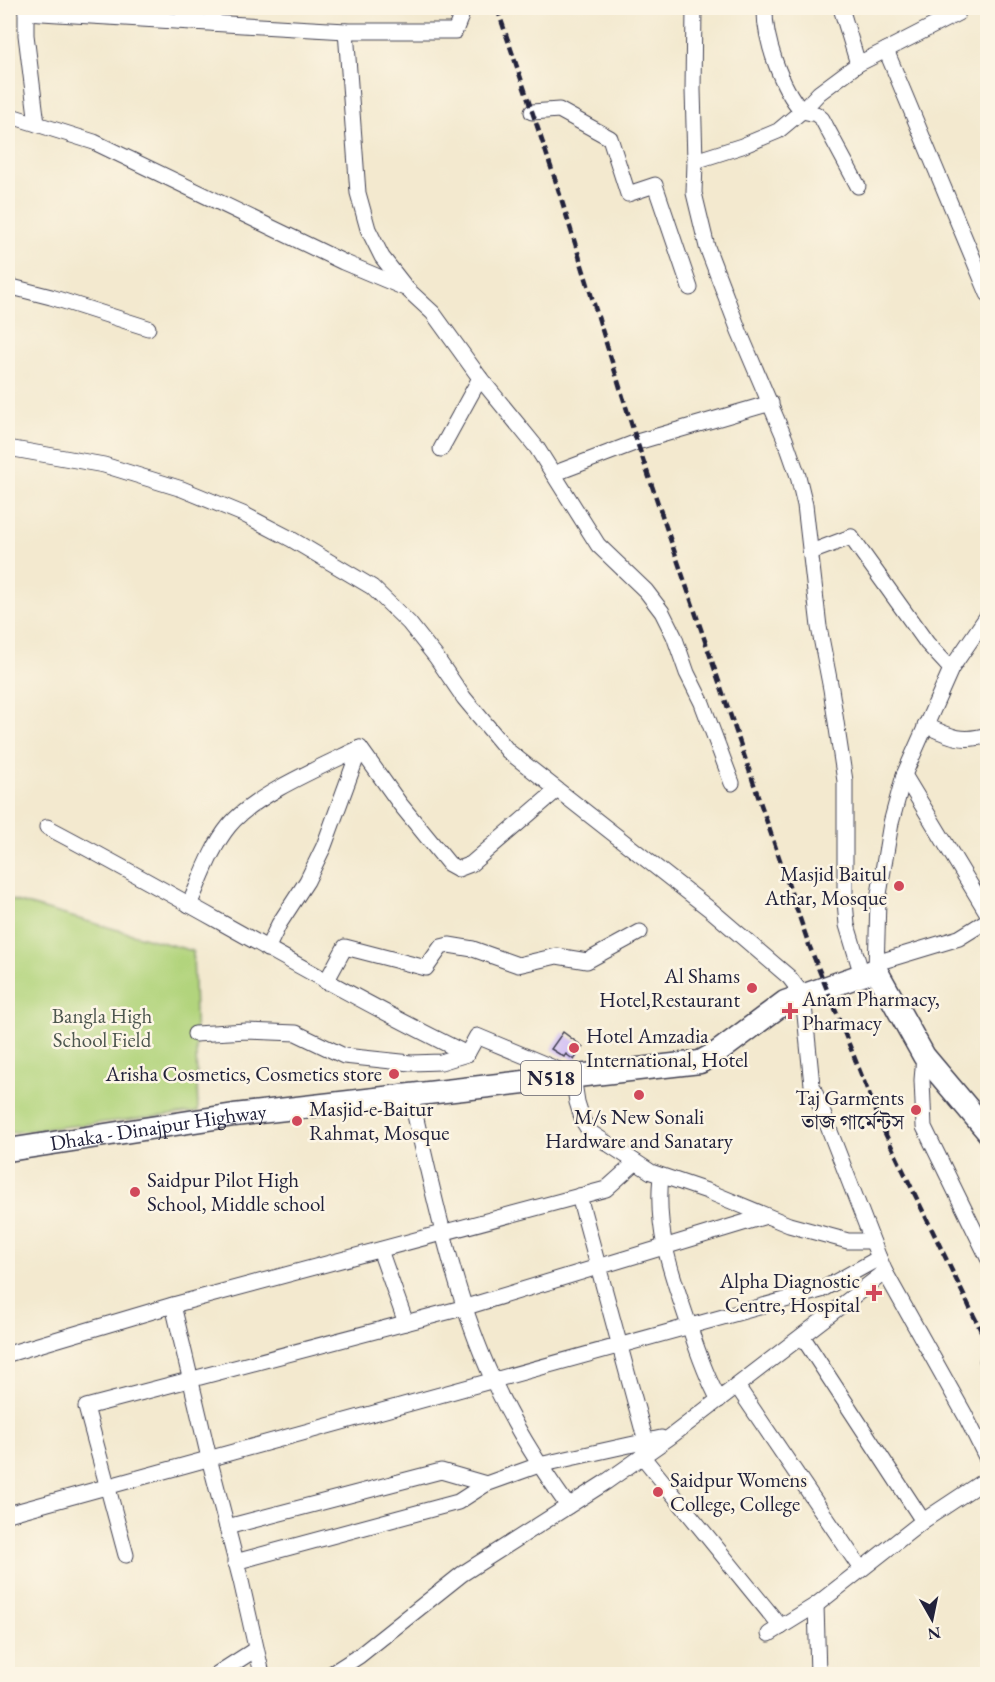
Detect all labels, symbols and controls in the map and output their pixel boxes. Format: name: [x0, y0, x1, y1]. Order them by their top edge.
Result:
place label: Masjid Baitul Athar, Mosque: [764, 860, 887, 911]
marker: Masjid Baitul Athar, Mosque: [892, 879, 906, 893]
place label: Al Shams Hotel,Restaurant: [599, 962, 740, 1013]
marker: Al Shams Hotel,Restaurant: [745, 981, 759, 995]
place label: Anam Pharmacy, Pharmacy: [801, 985, 940, 1036]
park label: Bangla High School Field: [52, 1002, 153, 1053]
marker: Anam Pharmacy, Pharmacy: [783, 1004, 797, 1018]
place label: Hotel Amzadia International, Hotel: [586, 1022, 748, 1073]
marker: Hotel Amzadia International, Hotel: [567, 1041, 581, 1055]
place label: Arisha Cosmetics, Cosmetics store: [105, 1060, 382, 1087]
road number: N518: [521, 1061, 581, 1095]
marker: Arisha Cosmetics, Cosmetics store: [387, 1067, 401, 1081]
place label: Taj Garments তাজ গার্মেন্টস: [795, 1084, 905, 1135]
marker: M/s New Sonali Hardware and Sanatary: [632, 1088, 646, 1102]
place label: Masjid-e-Baitur Rahmat, Mosque: [309, 1095, 449, 1146]
street label: Dhaka - Dinajpur Highway: [48, 1097, 269, 1156]
place label: M/s New Sonali Hardware and Sanatary: [545, 1103, 734, 1154]
marker: Taj Garments তাজ গার্মেন্টস: [909, 1103, 923, 1117]
marker: Masjid-e-Baitur Rahmat, Mosque: [290, 1114, 304, 1128]
place label: Saidpur Pilot High School, Middle school: [147, 1166, 325, 1217]
marker: Saidpur Pilot High School, Middle school: [128, 1185, 142, 1199]
place label: Alpha Diagnostic Centre, Hospital: [718, 1267, 860, 1318]
marker: Alpha Diagnostic Centre, Hospital: [865, 1284, 883, 1302]
place label: Saidpur Womens College, College: [670, 1466, 807, 1517]
marker: Saidpur Womens College, College: [651, 1485, 665, 1499]
north arrow: [902, 1589, 962, 1649]
text: N: [926, 1622, 942, 1645]

